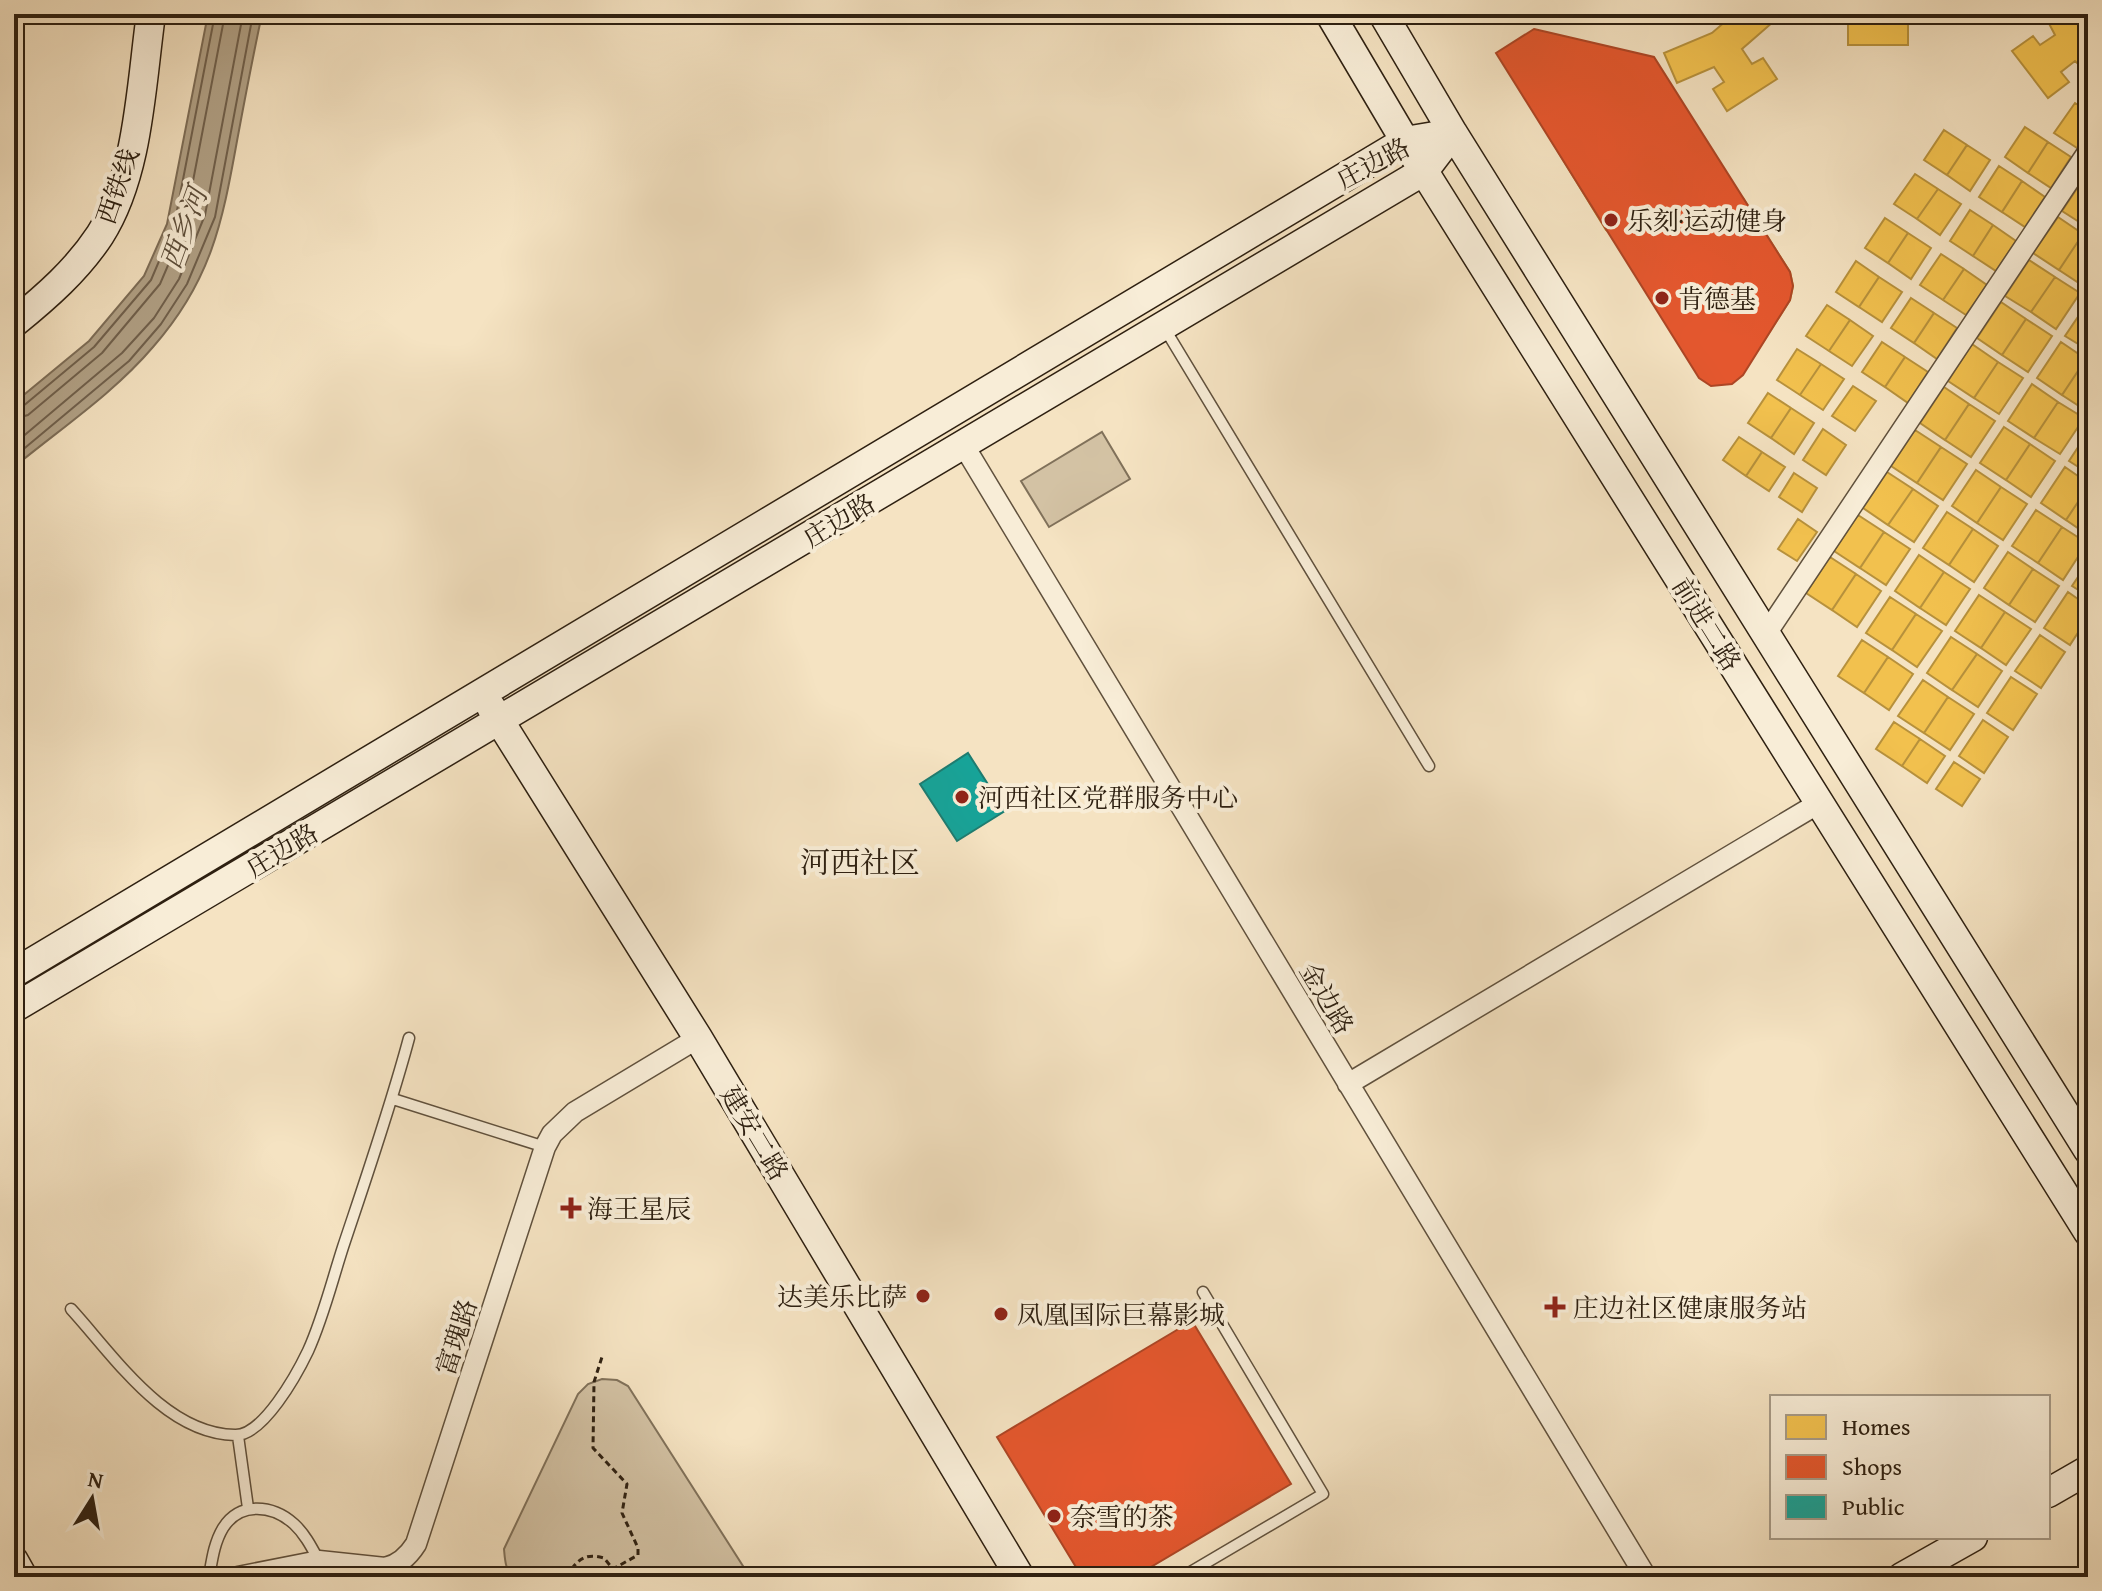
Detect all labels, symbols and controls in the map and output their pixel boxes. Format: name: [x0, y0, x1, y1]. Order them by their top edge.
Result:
street label: 庄边路: [1329, 127, 1417, 199]
street label: 西铁线: [86, 143, 148, 229]
water label: 西乡河: [149, 177, 218, 274]
place label: 乐刻·运动健身: [1627, 201, 1787, 240]
marker: 乐刻·运动健身: [1602, 211, 1620, 229]
place label: 肯德基: [1678, 279, 1756, 318]
marker: 肯德基: [1653, 289, 1671, 307]
street label: 庄边路: [796, 483, 882, 557]
street label: 前进二路: [1663, 570, 1751, 678]
place label: 河西社区党群服务中心: [978, 778, 1238, 817]
marker: 河西社区党群服务中心: [953, 788, 971, 806]
street label: 庄边路: [239, 813, 325, 887]
district label: 河西社区: [800, 840, 920, 884]
street label: 金边路: [1290, 955, 1364, 1041]
street label: 建安二路: [711, 1078, 799, 1188]
place label: 海王星辰: [587, 1189, 691, 1228]
marker: 海王星辰: [562, 1199, 580, 1217]
place label: 达美乐比萨: [777, 1277, 907, 1316]
marker: 达美乐比萨: [914, 1287, 932, 1305]
place label: 庄边社区健康服务站: [1573, 1288, 1807, 1327]
street label: 富瑰路: [425, 1294, 487, 1380]
place label: 凤凰国际巨幕影城: [1017, 1295, 1225, 1334]
marker: 庄边社区健康服务站: [1544, 1296, 1566, 1318]
marker: 凤凰国际巨幕影城: [992, 1305, 1010, 1323]
legend: [1770, 1395, 2050, 1539]
text: Homes: [1842, 1409, 1911, 1444]
text: Shops: [1842, 1449, 1902, 1484]
north arrow: [52, 1459, 132, 1539]
text: N: [86, 1462, 106, 1497]
text: Public: [1842, 1489, 1905, 1524]
place label: 奈雪的茶: [1070, 1497, 1174, 1536]
marker: 奈雪的茶: [1045, 1507, 1063, 1525]

